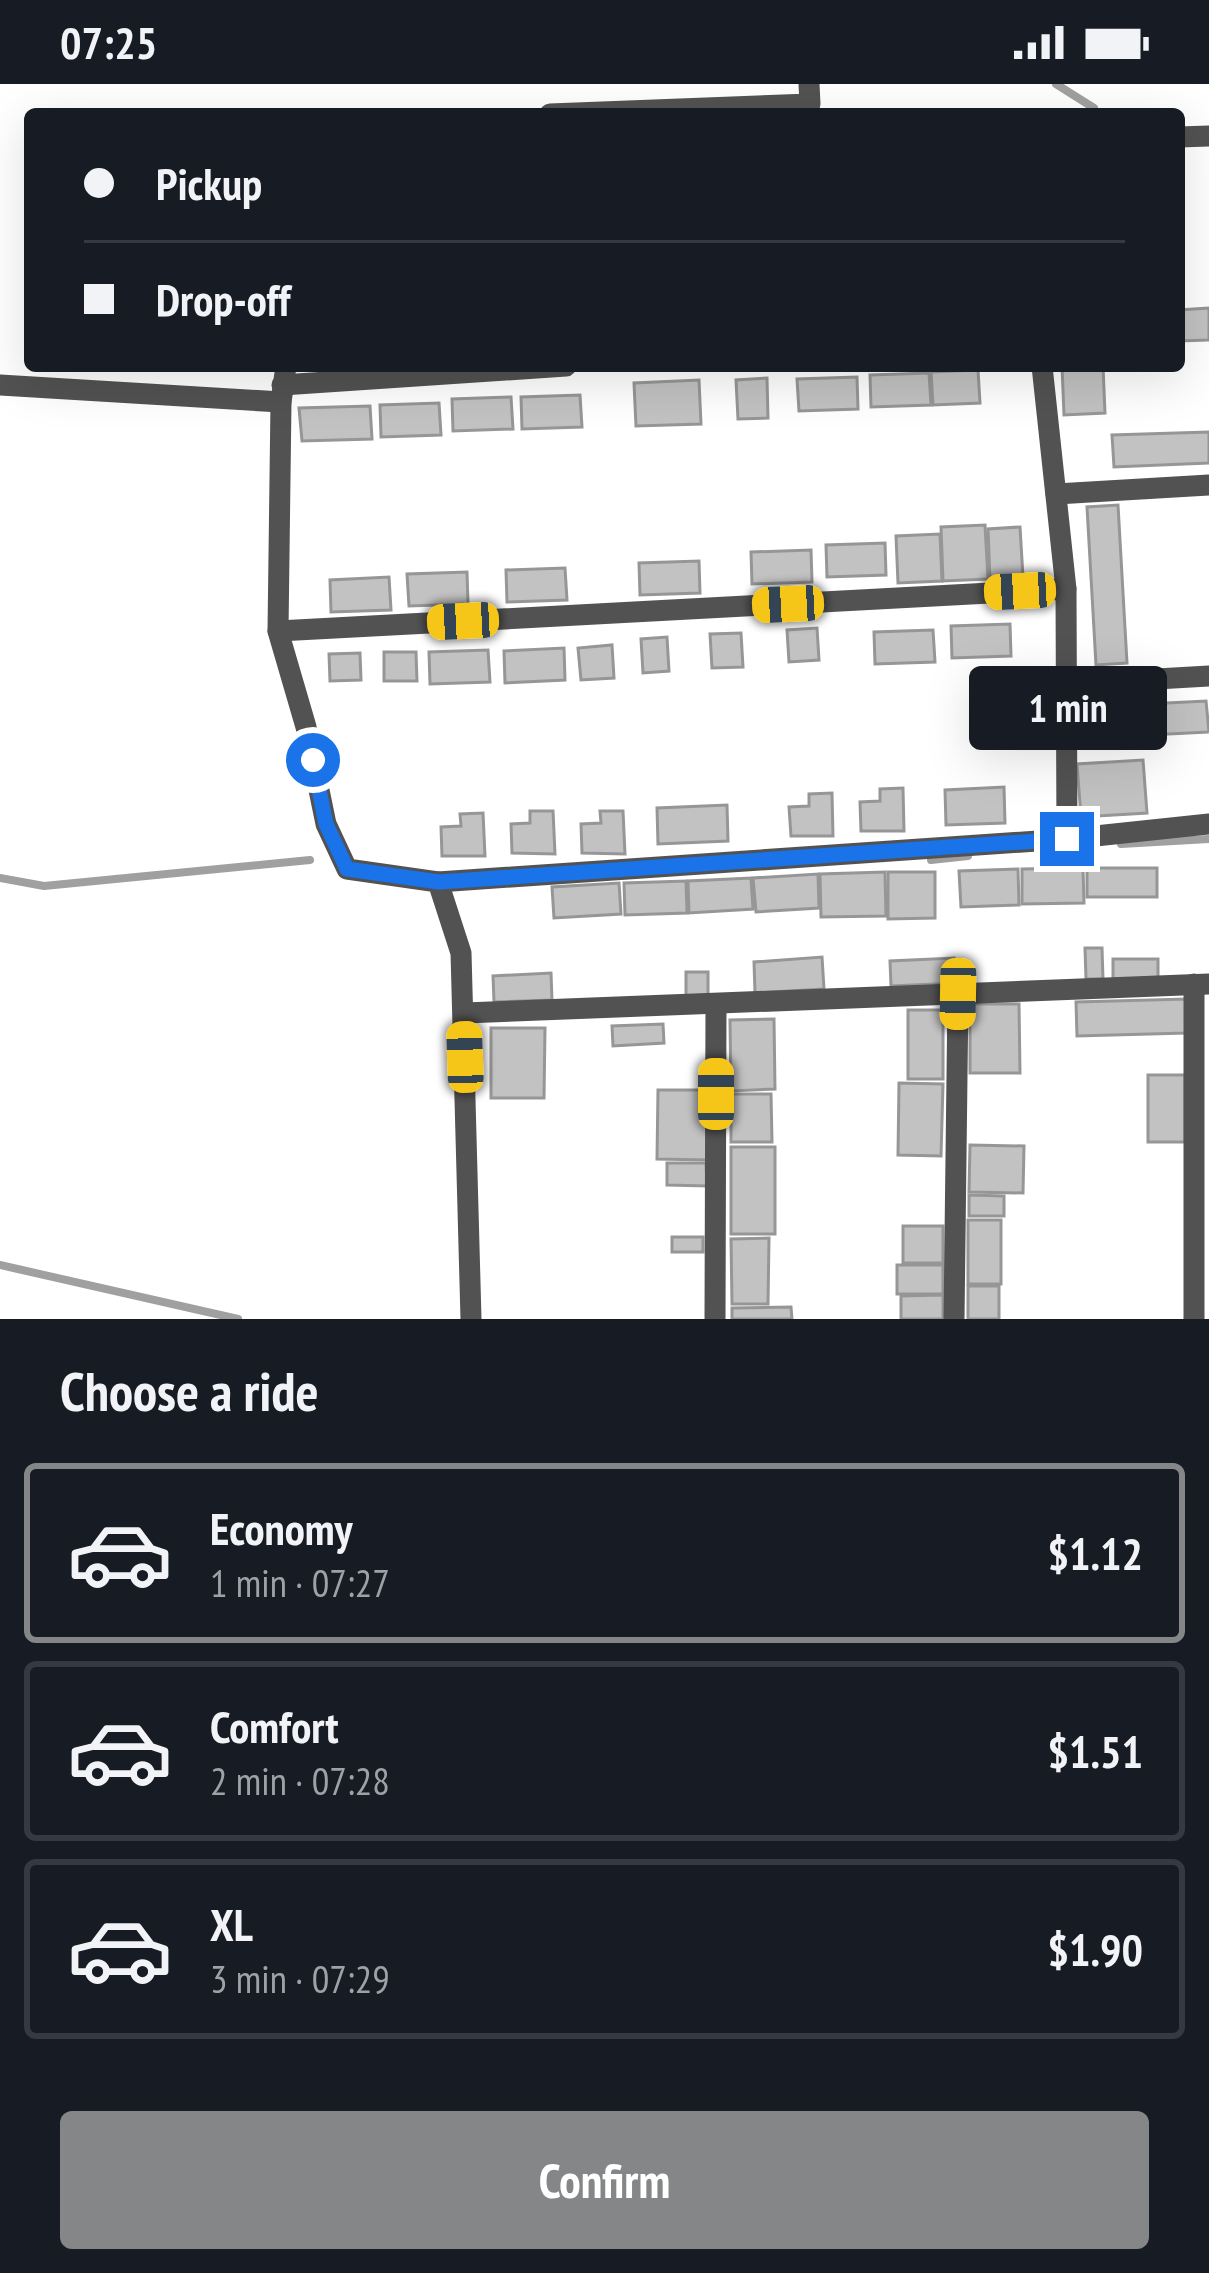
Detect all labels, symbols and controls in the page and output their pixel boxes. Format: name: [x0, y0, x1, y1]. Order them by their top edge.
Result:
text: 07:25: [60, 13, 157, 71]
text: Pickup: [156, 154, 262, 212]
text: Drop-off: [156, 270, 290, 328]
car: [983, 571, 1057, 611]
car: [751, 584, 825, 624]
car: [426, 601, 500, 641]
callout: 1 min: [968, 665, 1166, 749]
text: 1 min: [1029, 682, 1107, 733]
route start: [286, 733, 340, 787]
route end: [1040, 812, 1094, 866]
car: [939, 958, 977, 1030]
car: [446, 1020, 484, 1094]
car: [698, 1058, 734, 1130]
text: Choose a ride: [60, 1356, 319, 1426]
icon: car: [66, 1499, 174, 1607]
text: Economy: [210, 1499, 353, 1557]
text: $1.12: [1047, 1524, 1143, 1582]
text: 1 min · 07:27: [210, 1557, 390, 1608]
icon: car: [66, 1697, 174, 1805]
text: Comfort: [210, 1697, 339, 1755]
text: $1.51: [1047, 1722, 1143, 1780]
text: 2 min · 07:28: [210, 1755, 390, 1806]
icon: car: [66, 1895, 174, 2003]
text: XL: [210, 1895, 253, 1953]
text: $1.90: [1047, 1920, 1143, 1978]
text: 3 min · 07:29: [210, 1953, 390, 2004]
button: Confirm: [60, 2111, 1149, 2249]

